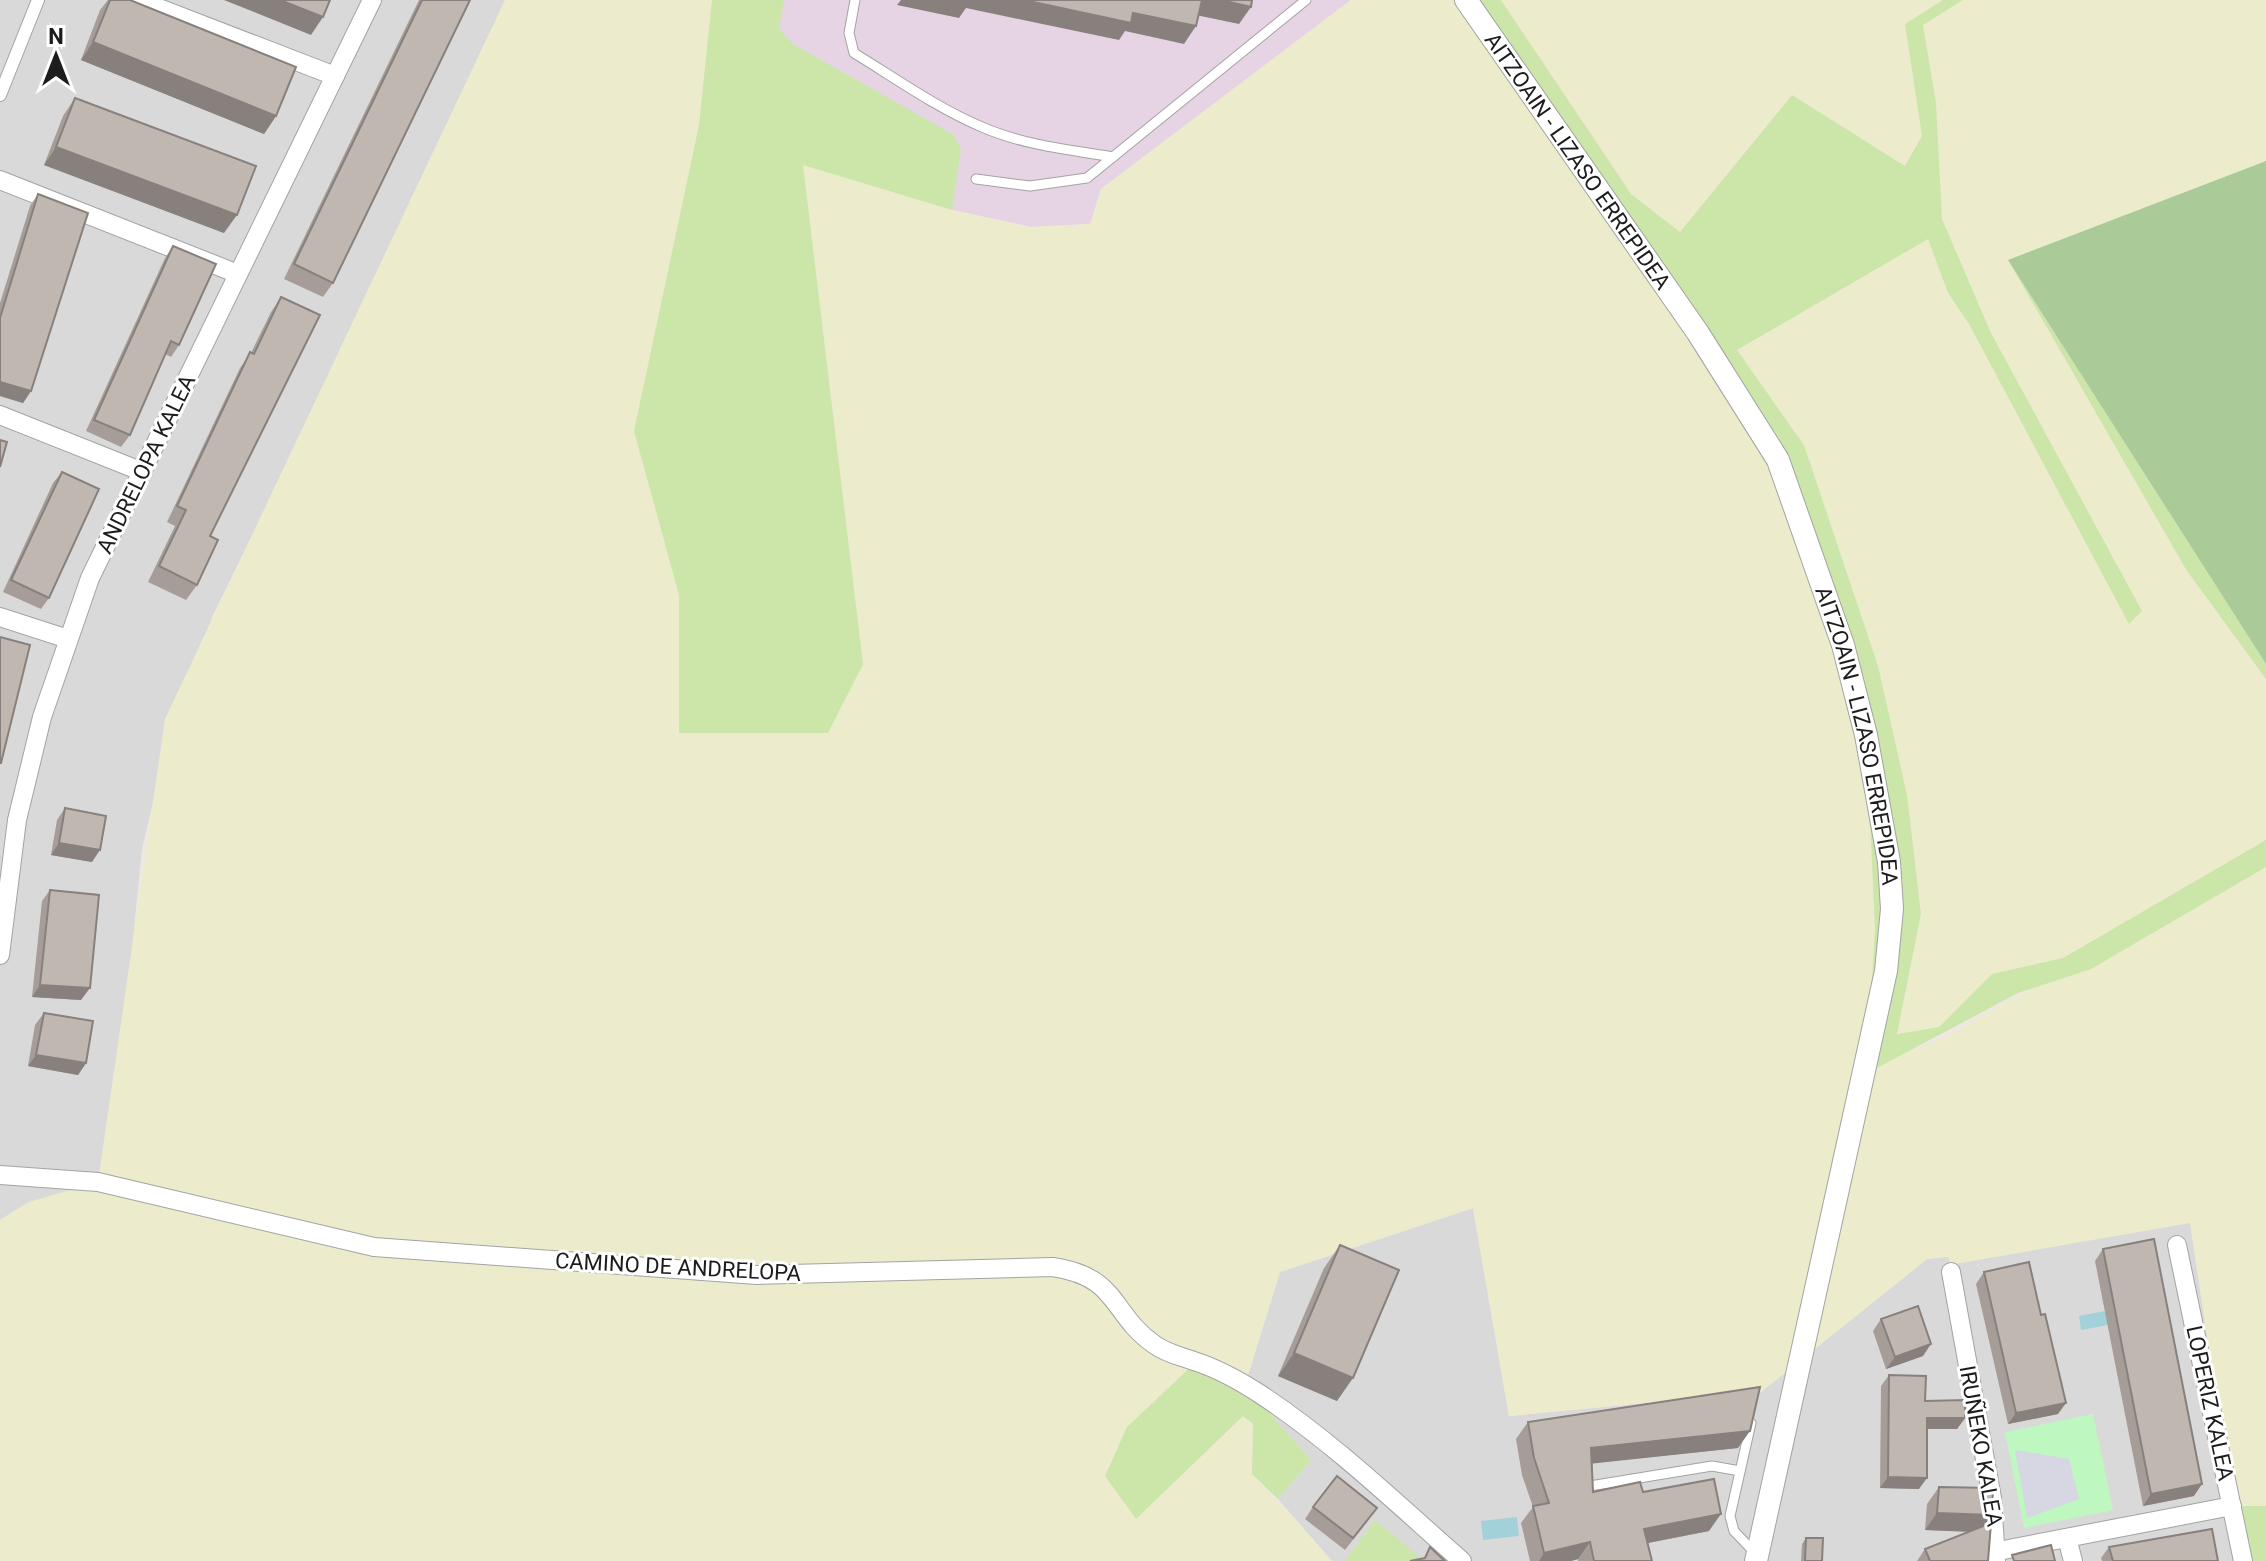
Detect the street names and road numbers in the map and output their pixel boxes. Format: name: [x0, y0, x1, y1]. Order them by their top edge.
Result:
street label: AITZOAIN - LIZASO ERREPIDEA: [1480, 28, 1676, 294]
street label: ANDRELOPA KALEA: [92, 370, 200, 558]
street label: AITZOAIN - LIZASO ERREPIDEA: [1811, 583, 1903, 887]
street label: CAMINO DE ANDRELOPA: [554, 1248, 802, 1286]
street label: LOPERIZ KALEA: [2181, 1323, 2239, 1483]
street label: IRUÑEKO KALEA: [1955, 1364, 2008, 1529]

